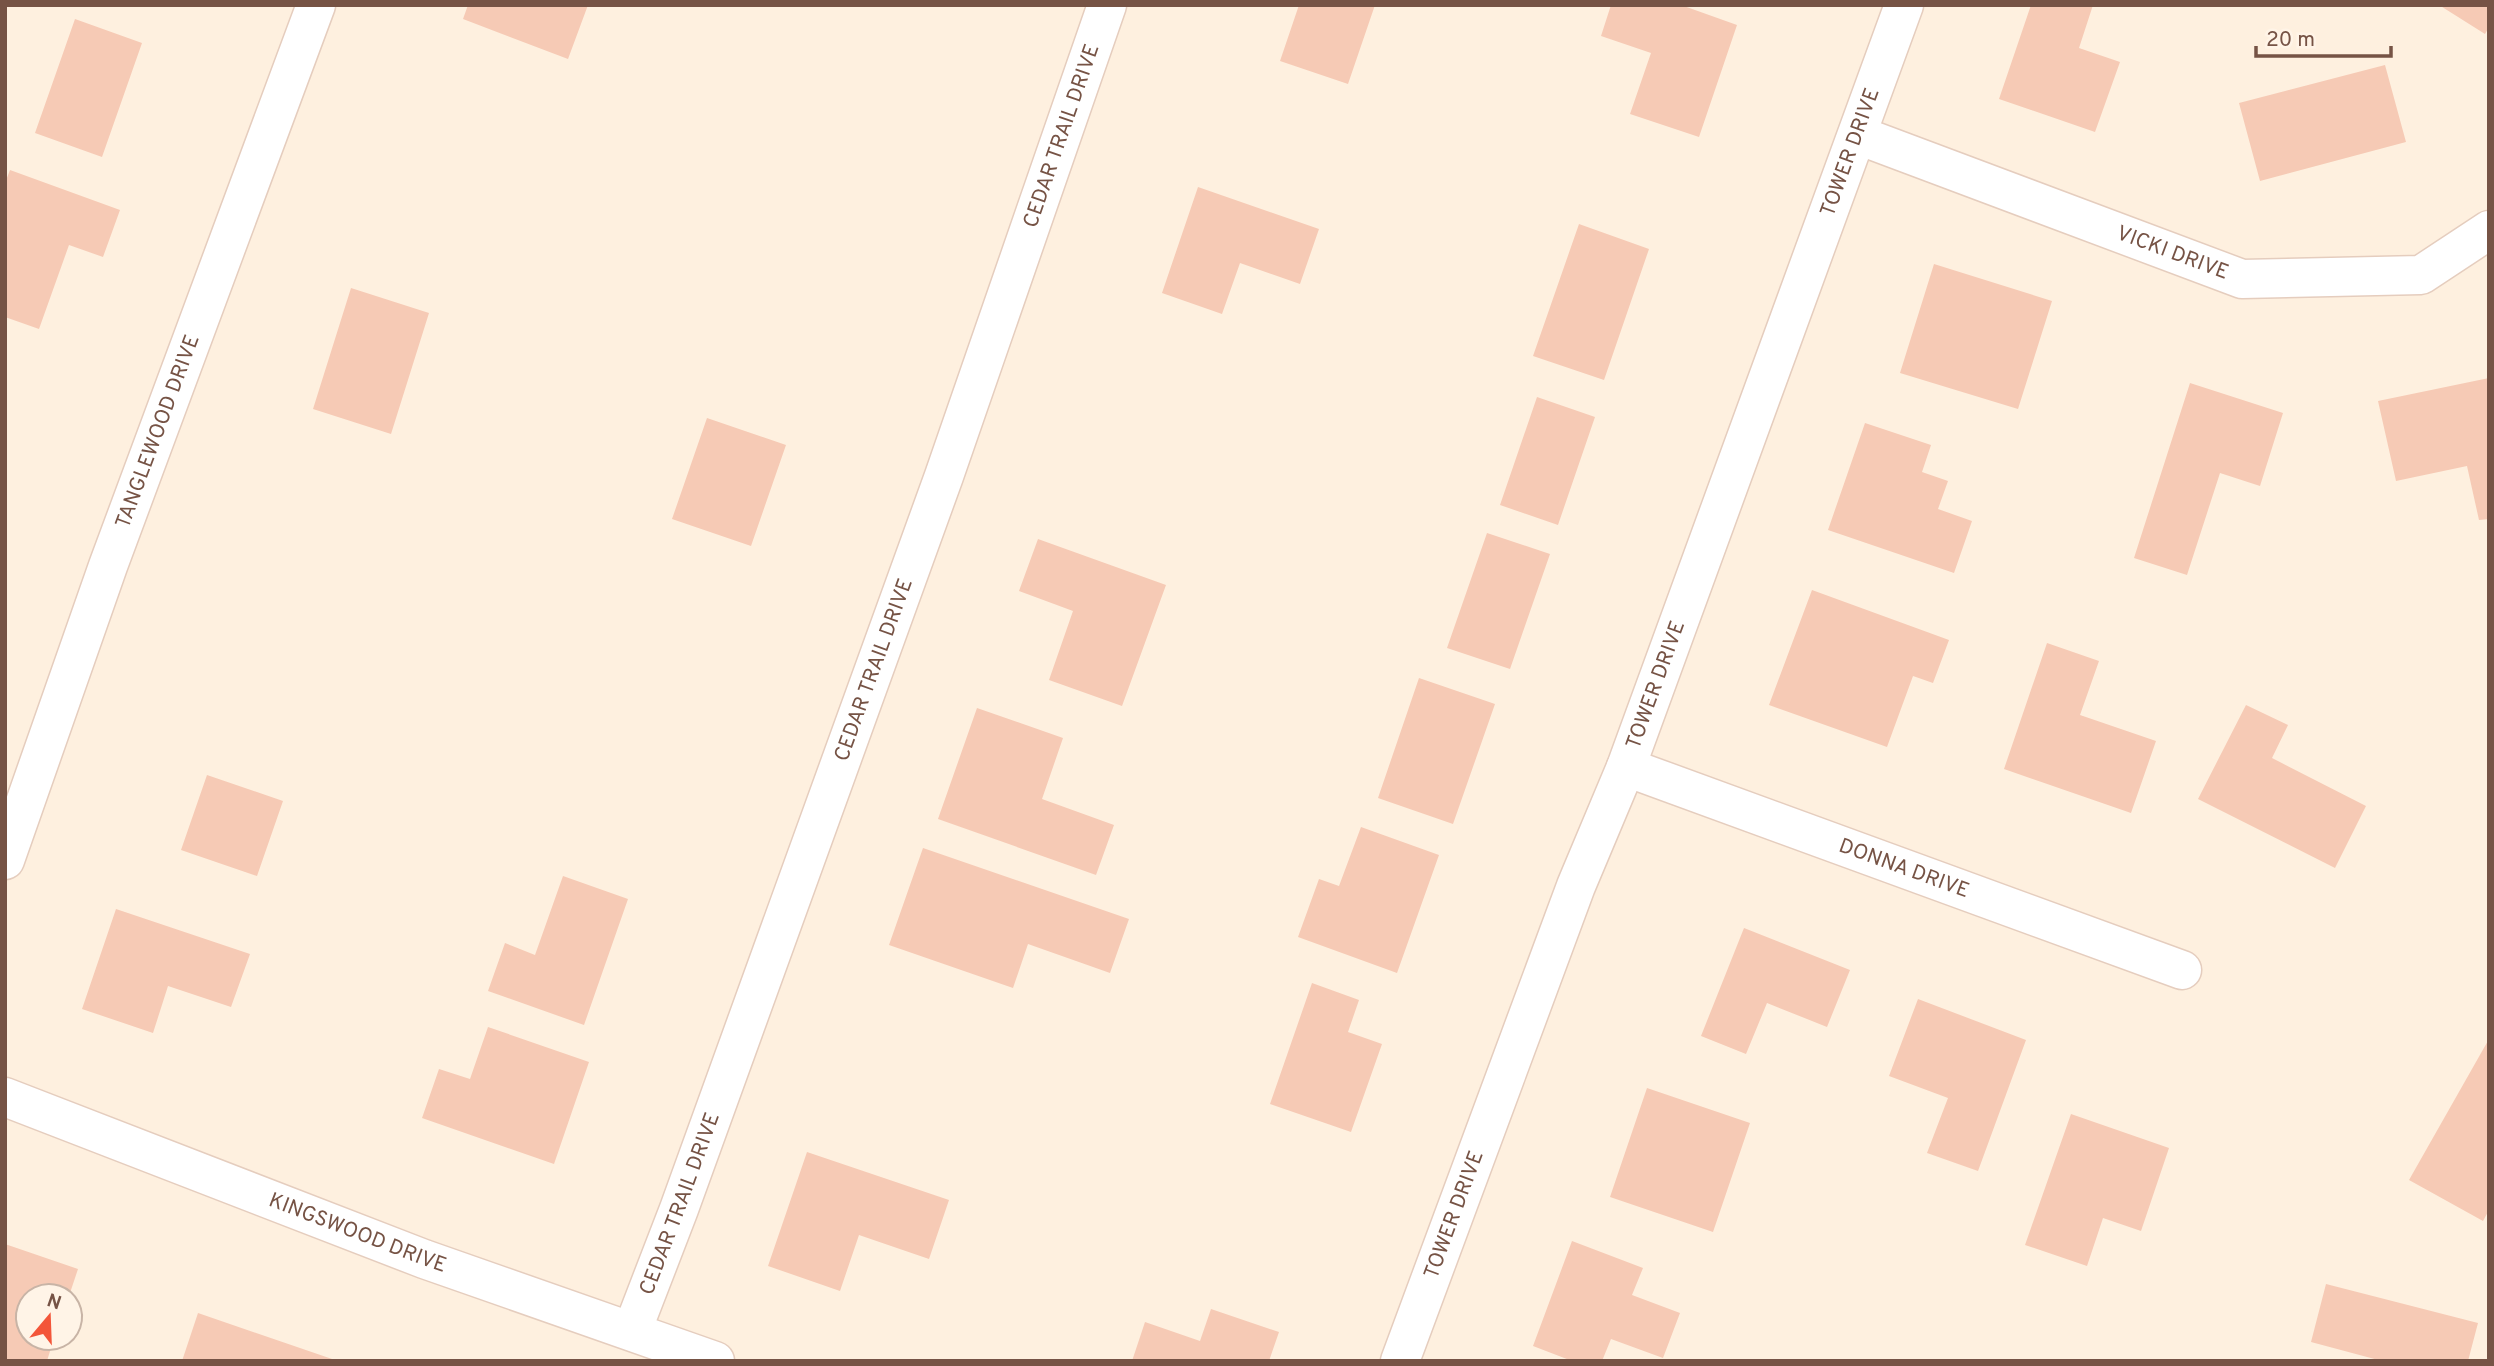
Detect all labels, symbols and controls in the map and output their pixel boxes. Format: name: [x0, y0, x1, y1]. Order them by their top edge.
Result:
scale bar: [2256, 14, 2391, 58]
text: 20 m: [2266, 27, 2315, 54]
street label: CEDAR TRAIL DRIVE: [1017, 40, 1106, 231]
street label: TOWER DRIVE: [1814, 84, 1886, 220]
street label: VICKI DRIVE: [2113, 220, 2232, 286]
street label: TANGLEWOOD DRIVE: [110, 331, 206, 532]
street label: CEDAR TRAIL DRIVE: [828, 575, 919, 765]
street label: TOWER DRIVE: [1620, 617, 1692, 753]
street label: DONNA DRIVE: [1835, 832, 1973, 905]
street label: CEDAR TRAIL DRIVE: [634, 1109, 726, 1299]
street label: TOWER DRIVE: [1418, 1147, 1490, 1283]
street label: KINGSWOOD DRIVE: [265, 1187, 450, 1279]
north arrow: [14, 1282, 84, 1352]
text: N: [44, 1289, 64, 1316]

